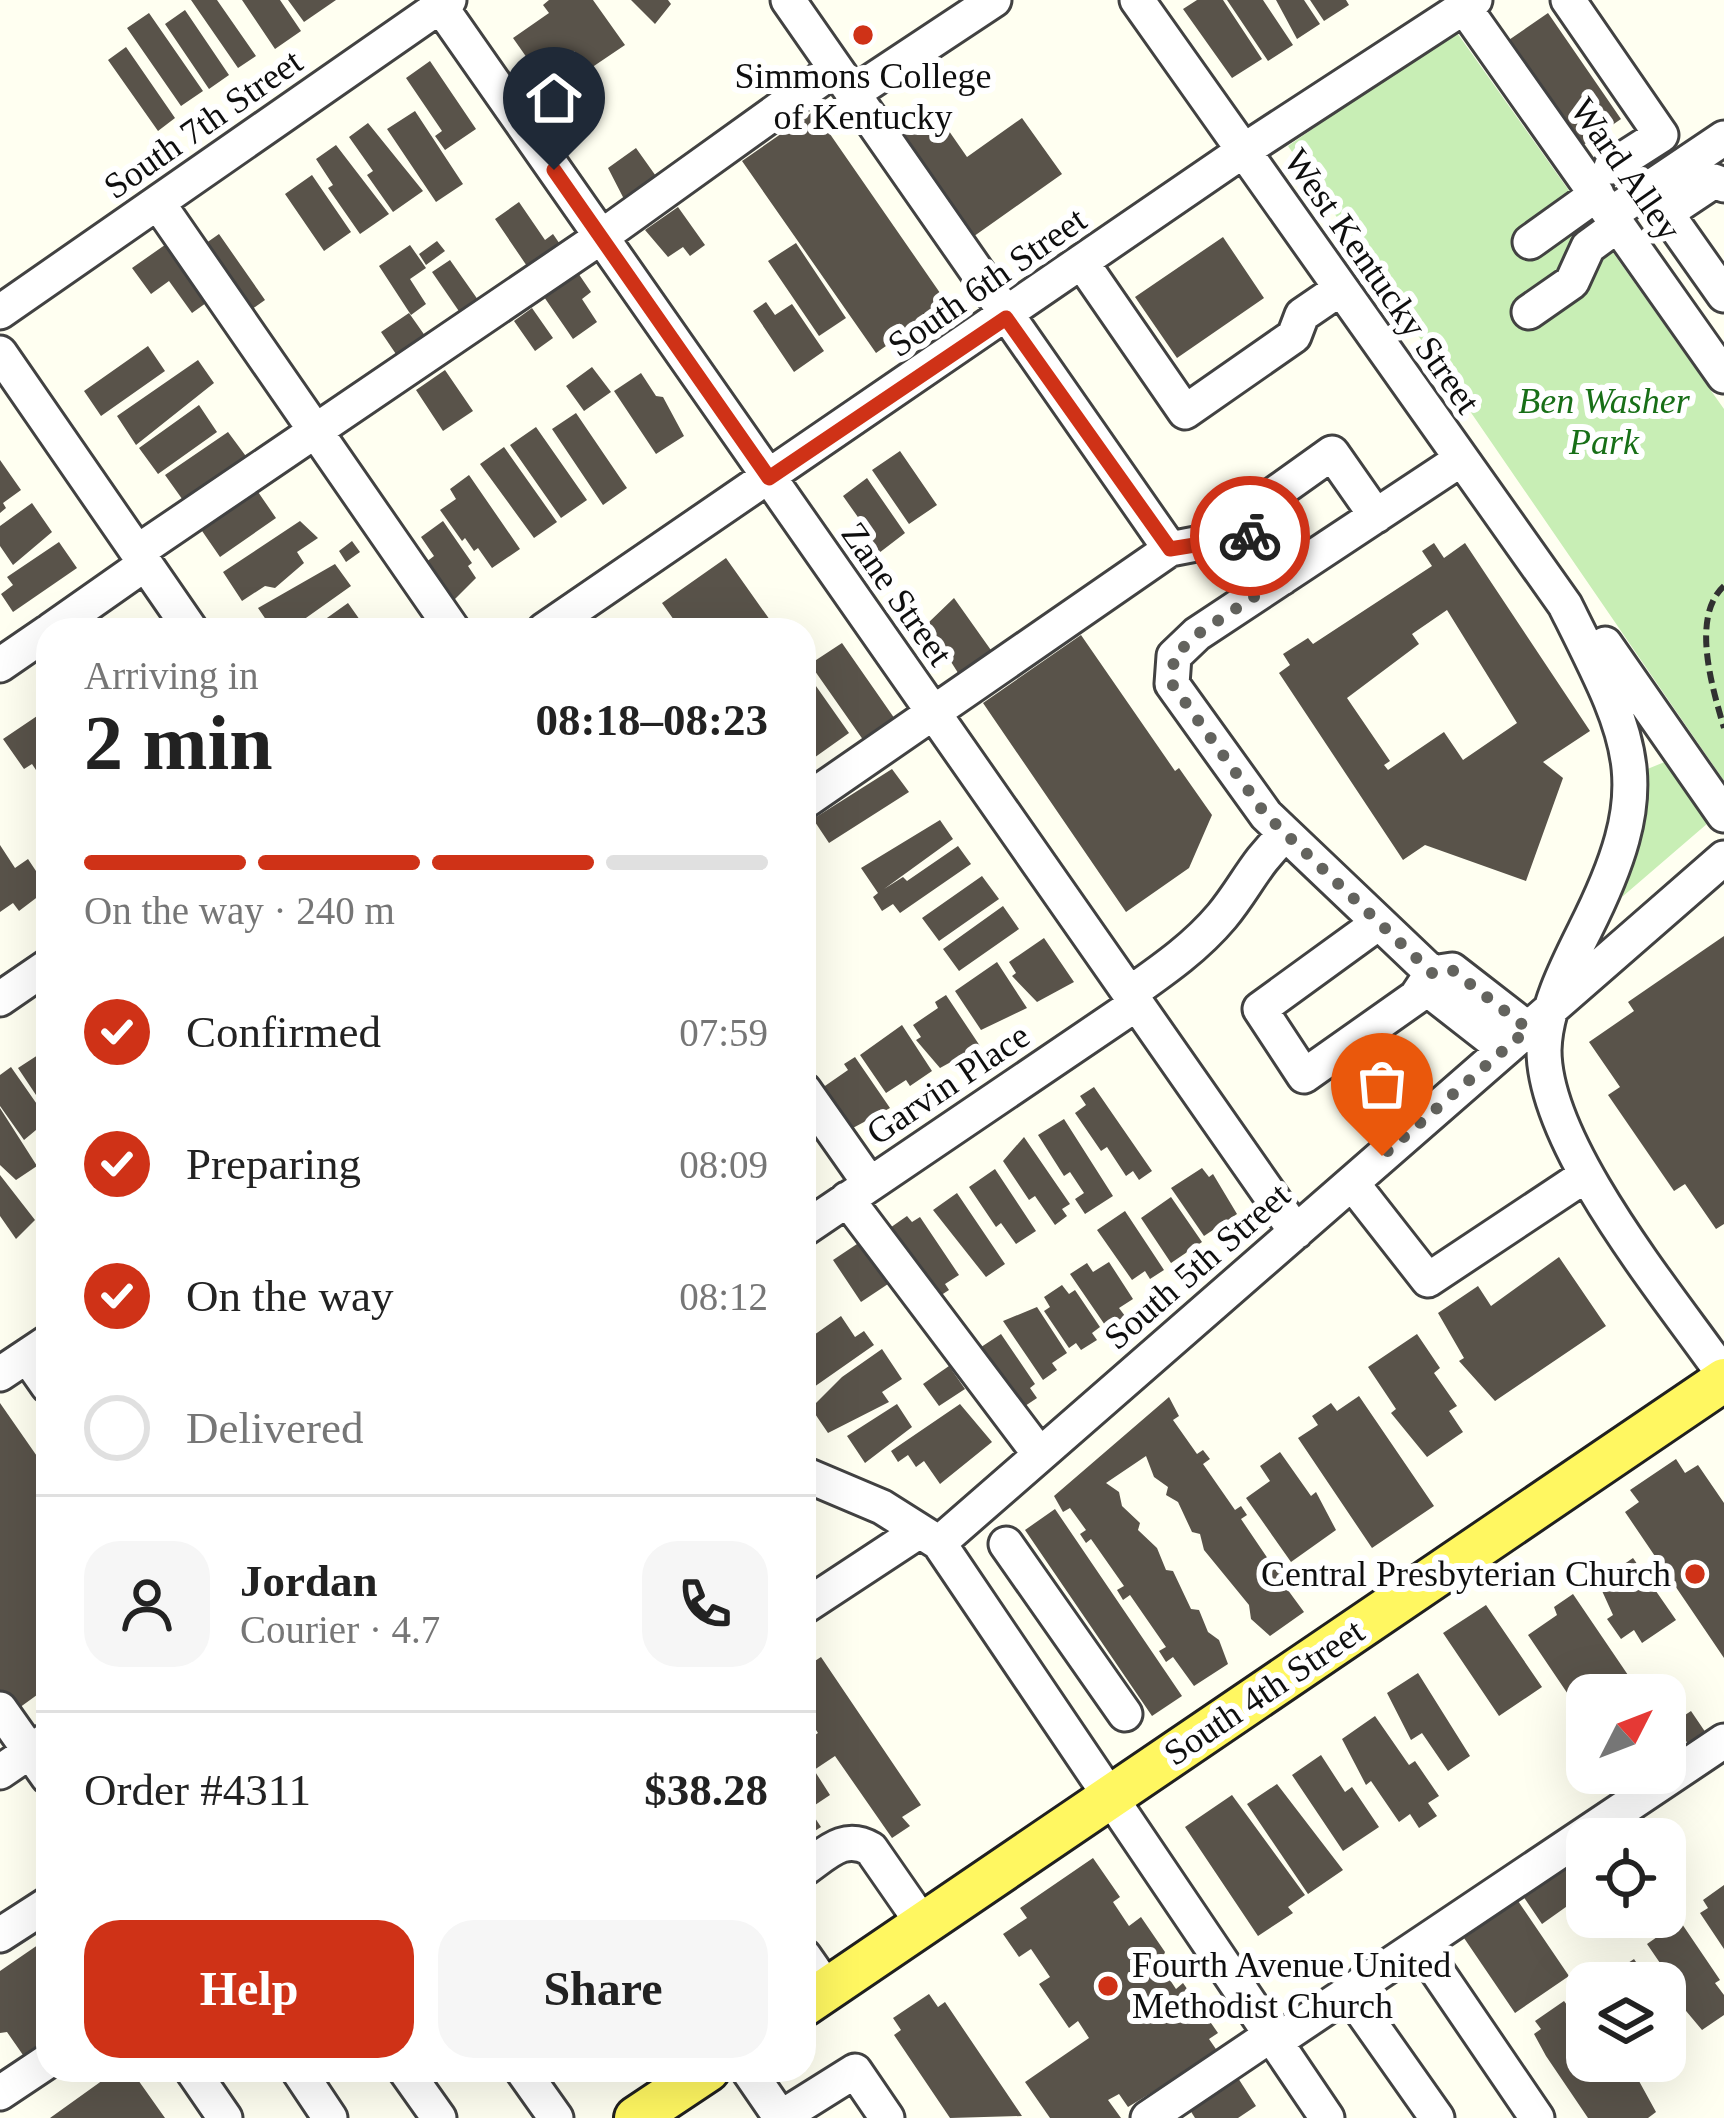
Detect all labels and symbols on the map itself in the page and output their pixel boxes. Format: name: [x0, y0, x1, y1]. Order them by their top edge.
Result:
marker: Simmons College of Kentucky: [850, 22, 876, 48]
street label: South 7th Street: [97, 41, 309, 207]
pin: [503, 47, 605, 170]
place label: Simmons College of Kentucky: [734, 56, 992, 137]
street label: Ward Alley: [1563, 90, 1689, 248]
street label: West Kentucky Street: [1276, 141, 1488, 421]
street label: South 6th Street: [881, 199, 1093, 365]
park label: Ben Washer Park: [1518, 381, 1691, 462]
courier: [1190, 476, 1310, 596]
street label: Zane Street: [833, 515, 961, 673]
street label: Garvin Place: [859, 1015, 1037, 1153]
pin: [1331, 1033, 1433, 1156]
street label: South 5th Street: [1096, 1175, 1298, 1357]
place label: Central Presbyterian Church: [1261, 1554, 1671, 1594]
marker: Central Presbyterian Church: [1682, 1561, 1708, 1587]
street label: South 4th Street: [1157, 1611, 1371, 1773]
north arrow: [1566, 1674, 1686, 1794]
place label: Fourth Avenue United Methodist Church: [1132, 1945, 1451, 2026]
marker: Fourth Avenue United Methodist Church: [1095, 1973, 1121, 1999]

